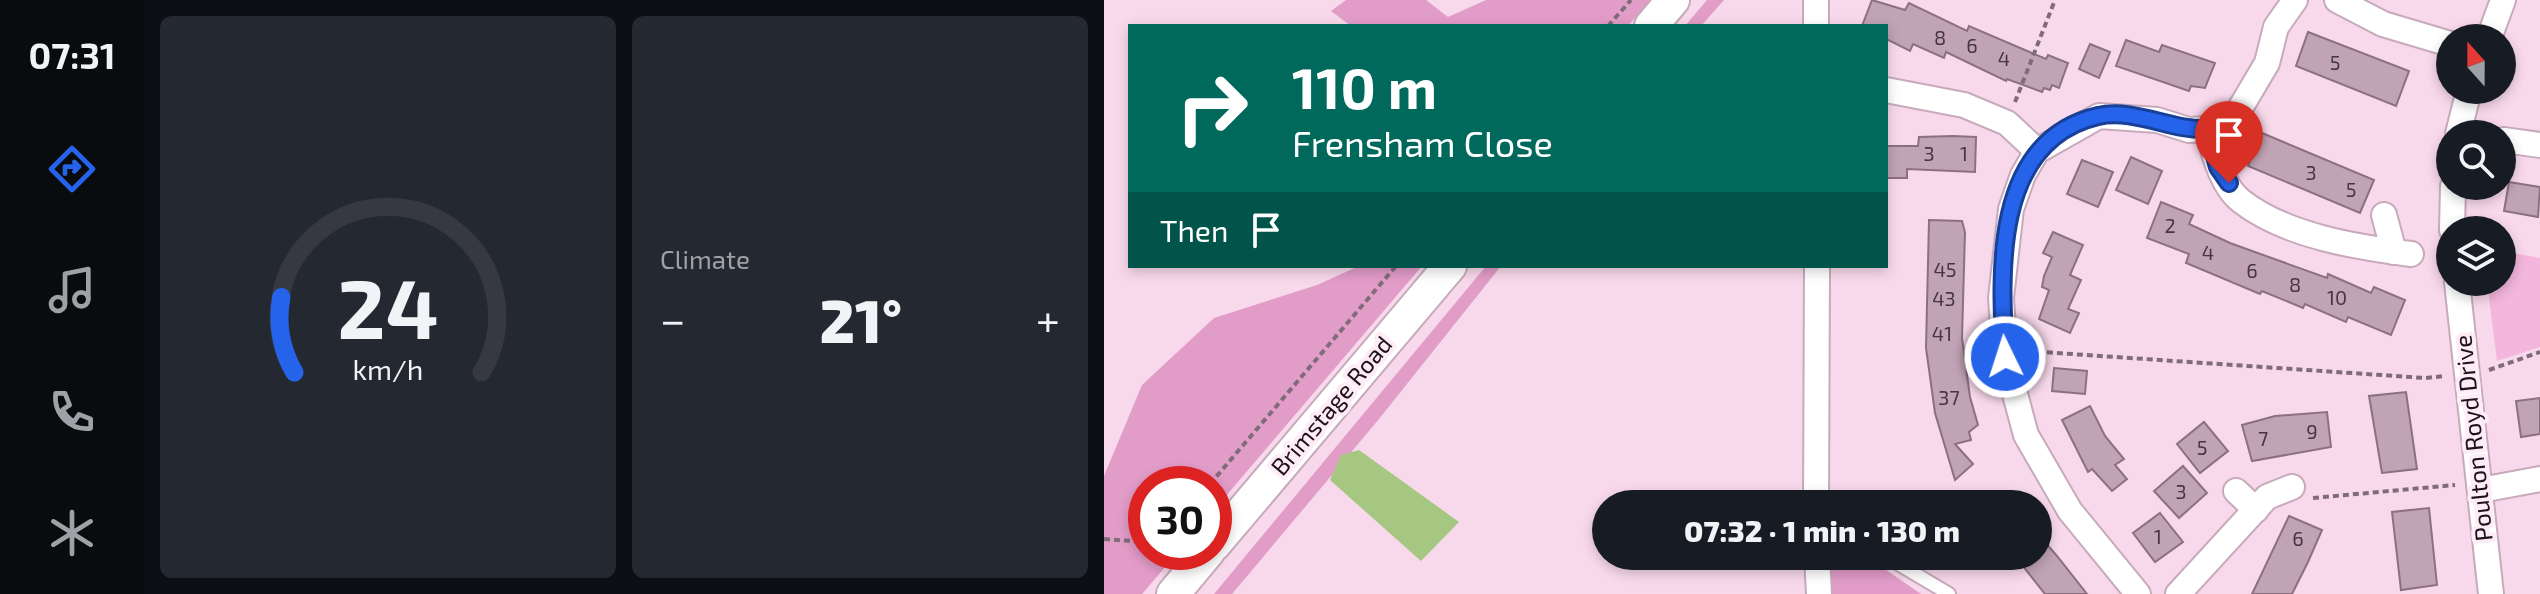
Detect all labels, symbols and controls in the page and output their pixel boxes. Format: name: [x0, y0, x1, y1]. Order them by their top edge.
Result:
north arrow: [2436, 24, 2516, 104]
map controls: [2436, 24, 2516, 296]
house number: 8: [1934, 25, 1946, 49]
text: 07:31: [29, 33, 115, 76]
house number: 6: [1966, 33, 1978, 57]
house number: 4: [1998, 46, 2010, 70]
house number: 5: [2330, 50, 2340, 74]
text: 110 m: [1292, 53, 1437, 120]
icon: right: [1160, 56, 1264, 160]
pin: [2195, 101, 2263, 183]
icon: arrive: [2207, 113, 2251, 157]
button: search: [2436, 120, 2516, 200]
text: Frensham Close: [1292, 121, 1553, 164]
icon: directions: [44, 141, 100, 197]
house number: 3: [1923, 141, 1935, 165]
house number: 1: [1960, 141, 1968, 165]
house number: 3: [2305, 160, 2317, 184]
house number: 5: [2346, 177, 2356, 201]
icon: arrive: [1244, 208, 1288, 252]
text: Then: [1160, 212, 1228, 248]
house number: 2: [2164, 213, 2176, 237]
button: layers: [2436, 216, 2516, 296]
house number: 4: [2202, 240, 2214, 264]
text: Climate: [660, 243, 750, 274]
text: 24: [337, 256, 439, 356]
house number: 45: [1933, 257, 1957, 281]
house number: 6: [2246, 258, 2258, 282]
icon: music: [44, 262, 100, 318]
house number: 8: [2289, 272, 2301, 296]
text: 21°: [819, 283, 902, 355]
house number: 10: [2327, 285, 2347, 309]
house number: 43: [1932, 286, 1956, 310]
text: −: [660, 292, 686, 345]
text: +: [1036, 292, 1060, 345]
position arrow: [1963, 315, 2047, 399]
house number: 41: [1932, 321, 1952, 345]
street label: Brimstage Road: [1264, 330, 1397, 481]
street label: Poulton Royd Drive: [2447, 334, 2498, 543]
text: km/h: [353, 351, 423, 386]
icon: phone: [44, 384, 100, 440]
house number: 37: [1938, 385, 1960, 409]
house number: 9: [2306, 419, 2318, 443]
house number: 7: [2258, 426, 2268, 450]
house number: 5: [2197, 435, 2207, 459]
speed limit sign: 30: [1128, 466, 1232, 570]
house number: 3: [2175, 479, 2187, 503]
icon: climate: [44, 505, 100, 561]
text: 07:32 · 1 min · 130 m: [1684, 512, 1960, 548]
house number: 1: [2154, 524, 2162, 548]
house number: 6: [2292, 526, 2304, 550]

